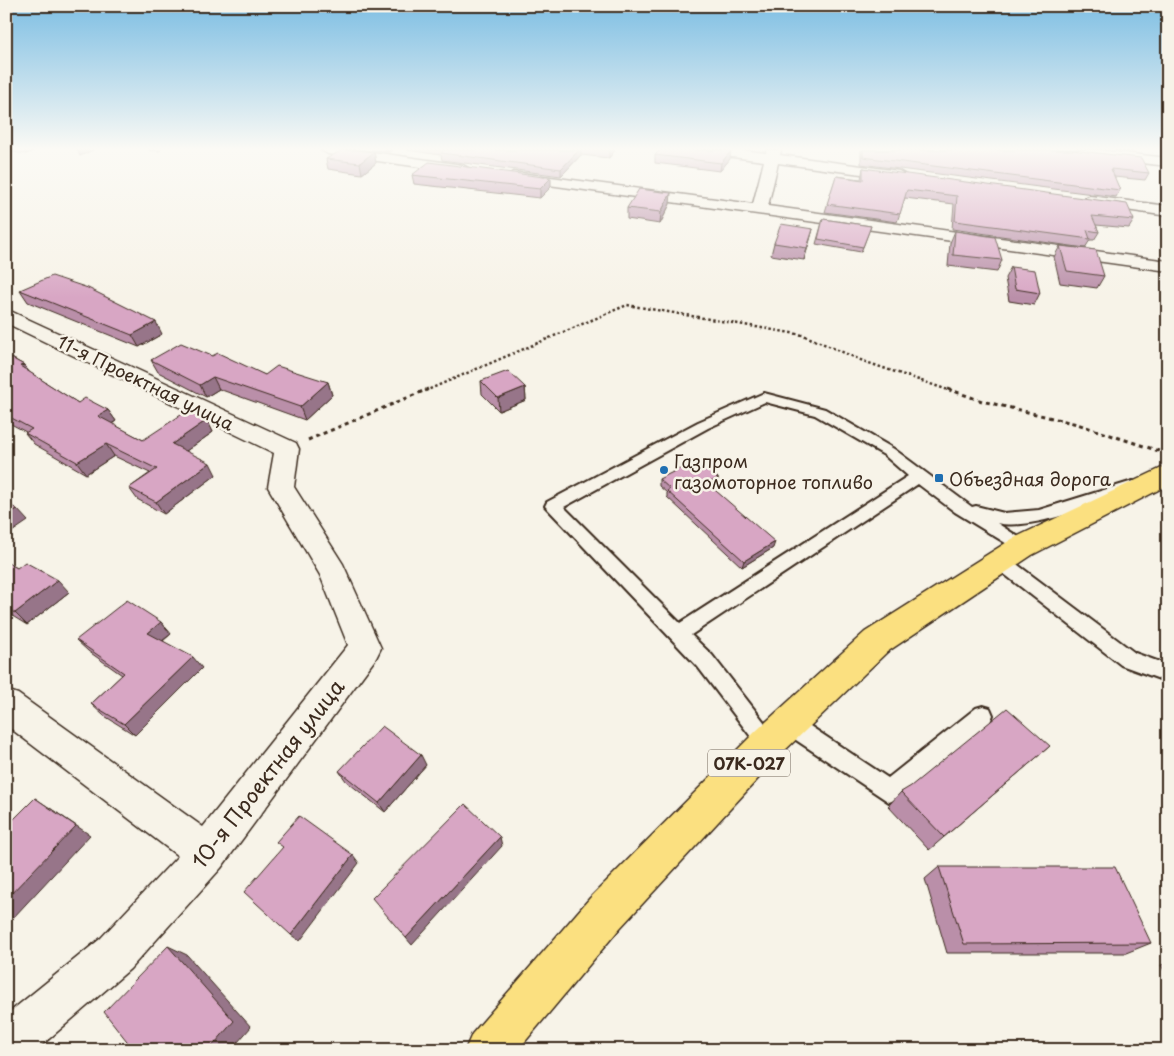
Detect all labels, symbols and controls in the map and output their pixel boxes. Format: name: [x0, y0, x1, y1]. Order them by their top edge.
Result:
street label: 11-я Проектная улица: [53, 327, 239, 437]
place label: Газпром газомоторное топливо: [674, 447, 873, 495]
marker: Газпром газомоторное топливо: [658, 464, 670, 476]
place label: Объездная дорога: [949, 465, 1112, 492]
marker: Объездная дорога: [933, 472, 945, 484]
street label: 10-я Проектная улица: [183, 671, 352, 875]
road number: 07К-027: [708, 750, 790, 776]

